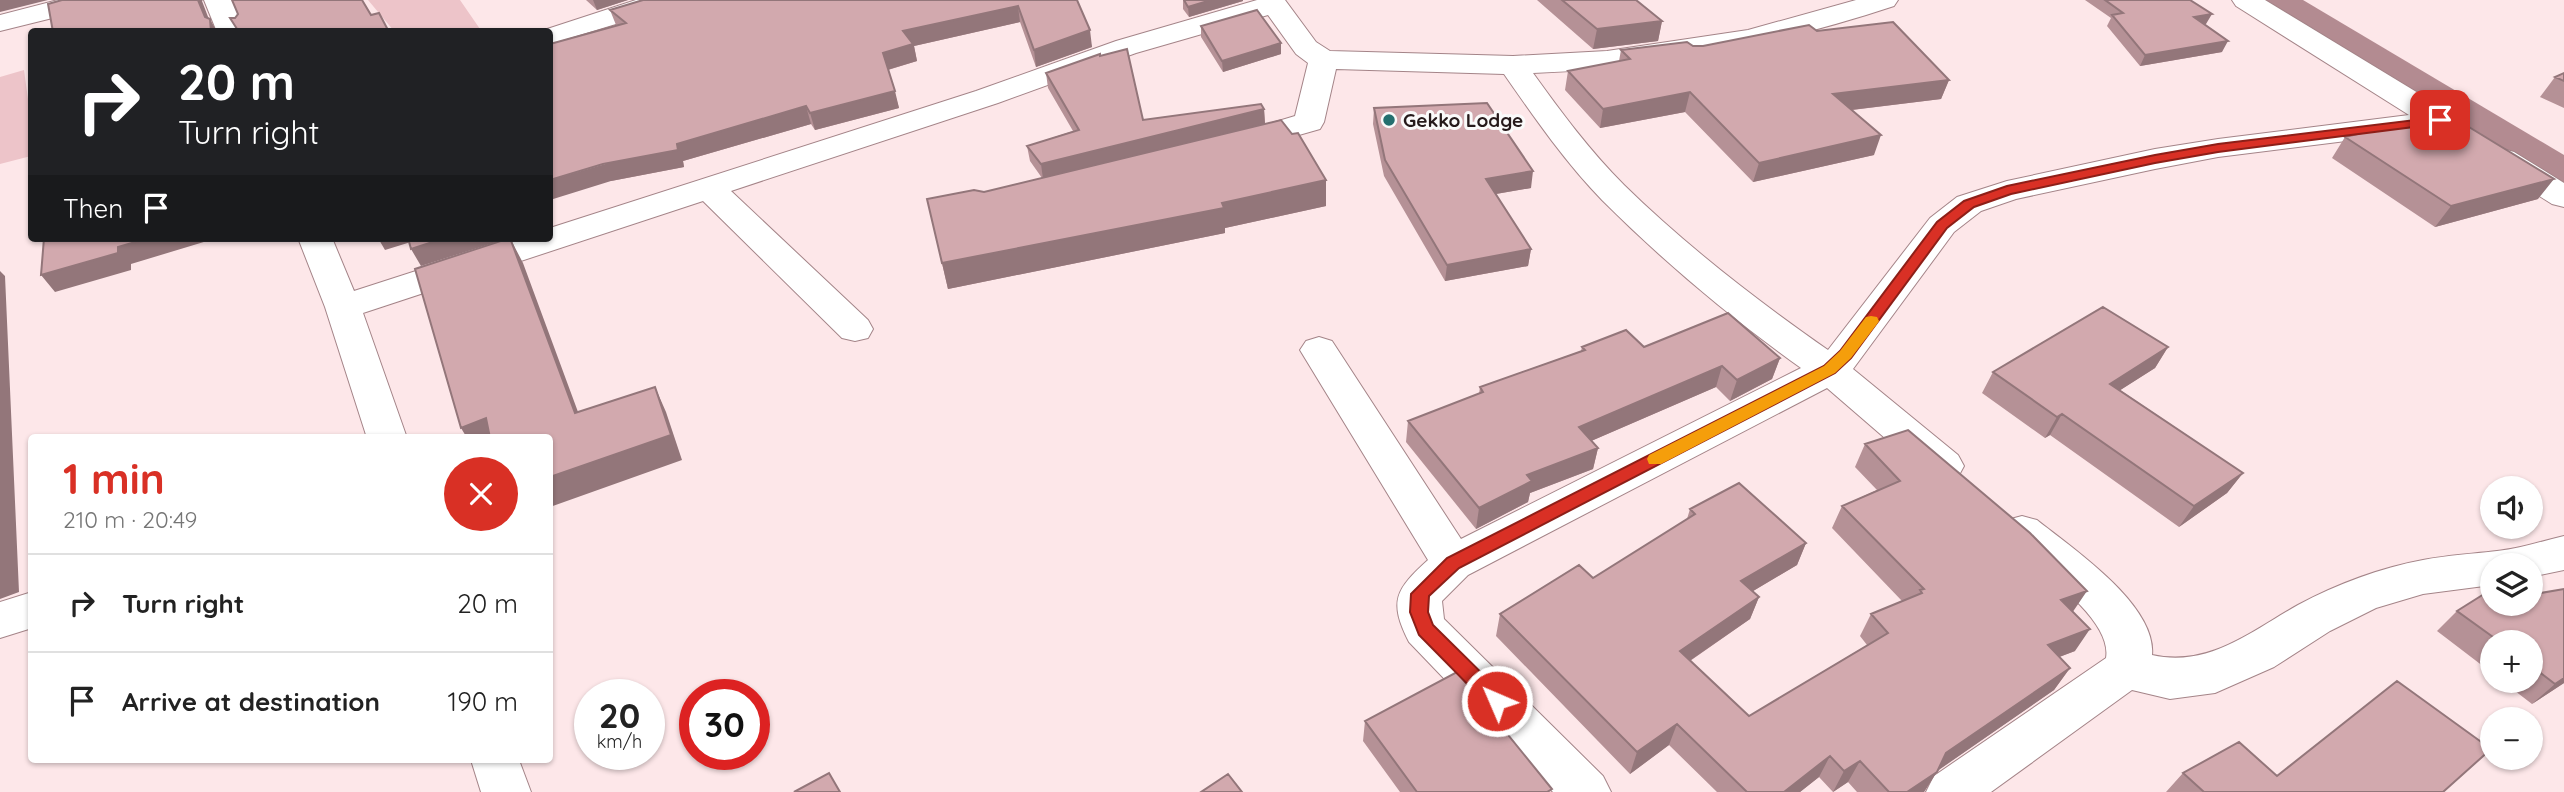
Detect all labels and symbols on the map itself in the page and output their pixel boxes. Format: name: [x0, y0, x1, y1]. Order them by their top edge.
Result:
pin: [2410, 90, 2470, 150]
place label: Gekko Lodge: [1403, 108, 1523, 132]
marker: Gekko Lodge: [1381, 112, 1397, 128]
position arrow: [1460, 664, 1534, 738]
speed limit sign: 30: [679, 679, 770, 770]

